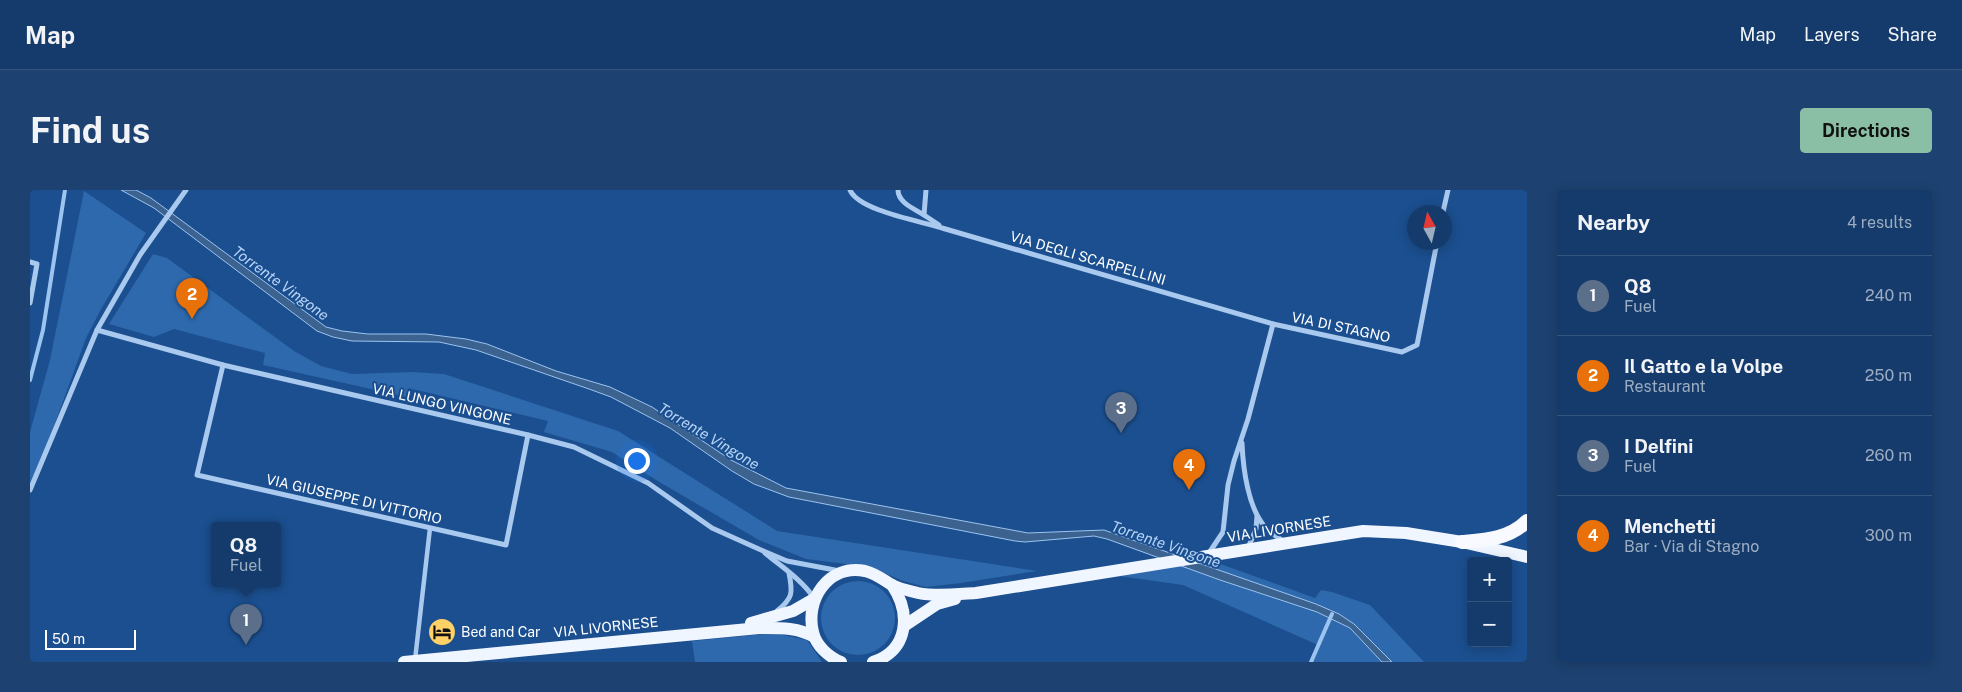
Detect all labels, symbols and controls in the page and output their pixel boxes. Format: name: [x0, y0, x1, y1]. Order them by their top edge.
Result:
text: Map: [25, 21, 75, 49]
text: Map: [1740, 24, 1776, 45]
text: Layers: [1804, 24, 1860, 45]
text: Share: [1888, 24, 1937, 45]
button: Directions: [1800, 108, 1932, 153]
text: Find us: [30, 110, 150, 151]
north arrow: [1407, 205, 1452, 250]
text: Nearby: [1577, 210, 1650, 235]
text: 4 results: [1847, 213, 1912, 232]
street label: VIA DEGLI SCARPELLINI: [1008, 228, 1168, 288]
water label: Torrente Vingone: [230, 242, 332, 324]
text: Q8: [1624, 275, 1651, 297]
pin: 2: [176, 278, 208, 319]
text: 1: [1590, 286, 1596, 305]
text: 240 m: [1865, 286, 1912, 305]
text: Fuel: [1624, 297, 1657, 316]
street label: VIA DI STAGNO: [1290, 309, 1392, 345]
text: Il Gatto e la Volpe: [1624, 355, 1783, 377]
text: 2: [1588, 366, 1598, 385]
text: 250 m: [1865, 366, 1912, 385]
text: Restaurant: [1624, 377, 1706, 396]
street label: VIA LUNGO VINGONE: [371, 380, 513, 428]
pin: 3: [1105, 392, 1137, 433]
water label: Torrente Vingone: [655, 399, 763, 473]
text: I Delfini: [1624, 435, 1693, 457]
text: 3: [1588, 446, 1598, 465]
text: 260 m: [1865, 446, 1912, 465]
your location: [624, 448, 650, 474]
pin: 4: [1173, 449, 1205, 490]
text: Fuel: [1624, 457, 1657, 476]
street label: VIA GIUSEPPE DI VITTORIO: [265, 471, 443, 527]
street label: VIA LIVORNESE: [1226, 513, 1332, 545]
text: Menchetti: [1624, 515, 1716, 537]
water label: Torrente Vingone: [1109, 517, 1223, 571]
popup: [211, 522, 281, 587]
text: 4: [1588, 526, 1598, 545]
text: 300 m: [1865, 526, 1912, 545]
text: Q8: [230, 534, 257, 556]
text: Bar · Via di Stagno: [1624, 537, 1759, 556]
text: Fuel: [230, 556, 262, 575]
map controls: [1467, 557, 1512, 647]
button: +: [1467, 557, 1512, 602]
button: −: [1467, 602, 1512, 647]
pin: 1: [230, 604, 262, 645]
street label: VIA LIVORNESE: [553, 614, 659, 640]
hotel icon: Bed and Car: [427, 617, 457, 647]
place label: Bed and Car: [461, 624, 540, 640]
scale bar: [45, 627, 136, 650]
text: 50 m: [52, 631, 85, 647]

